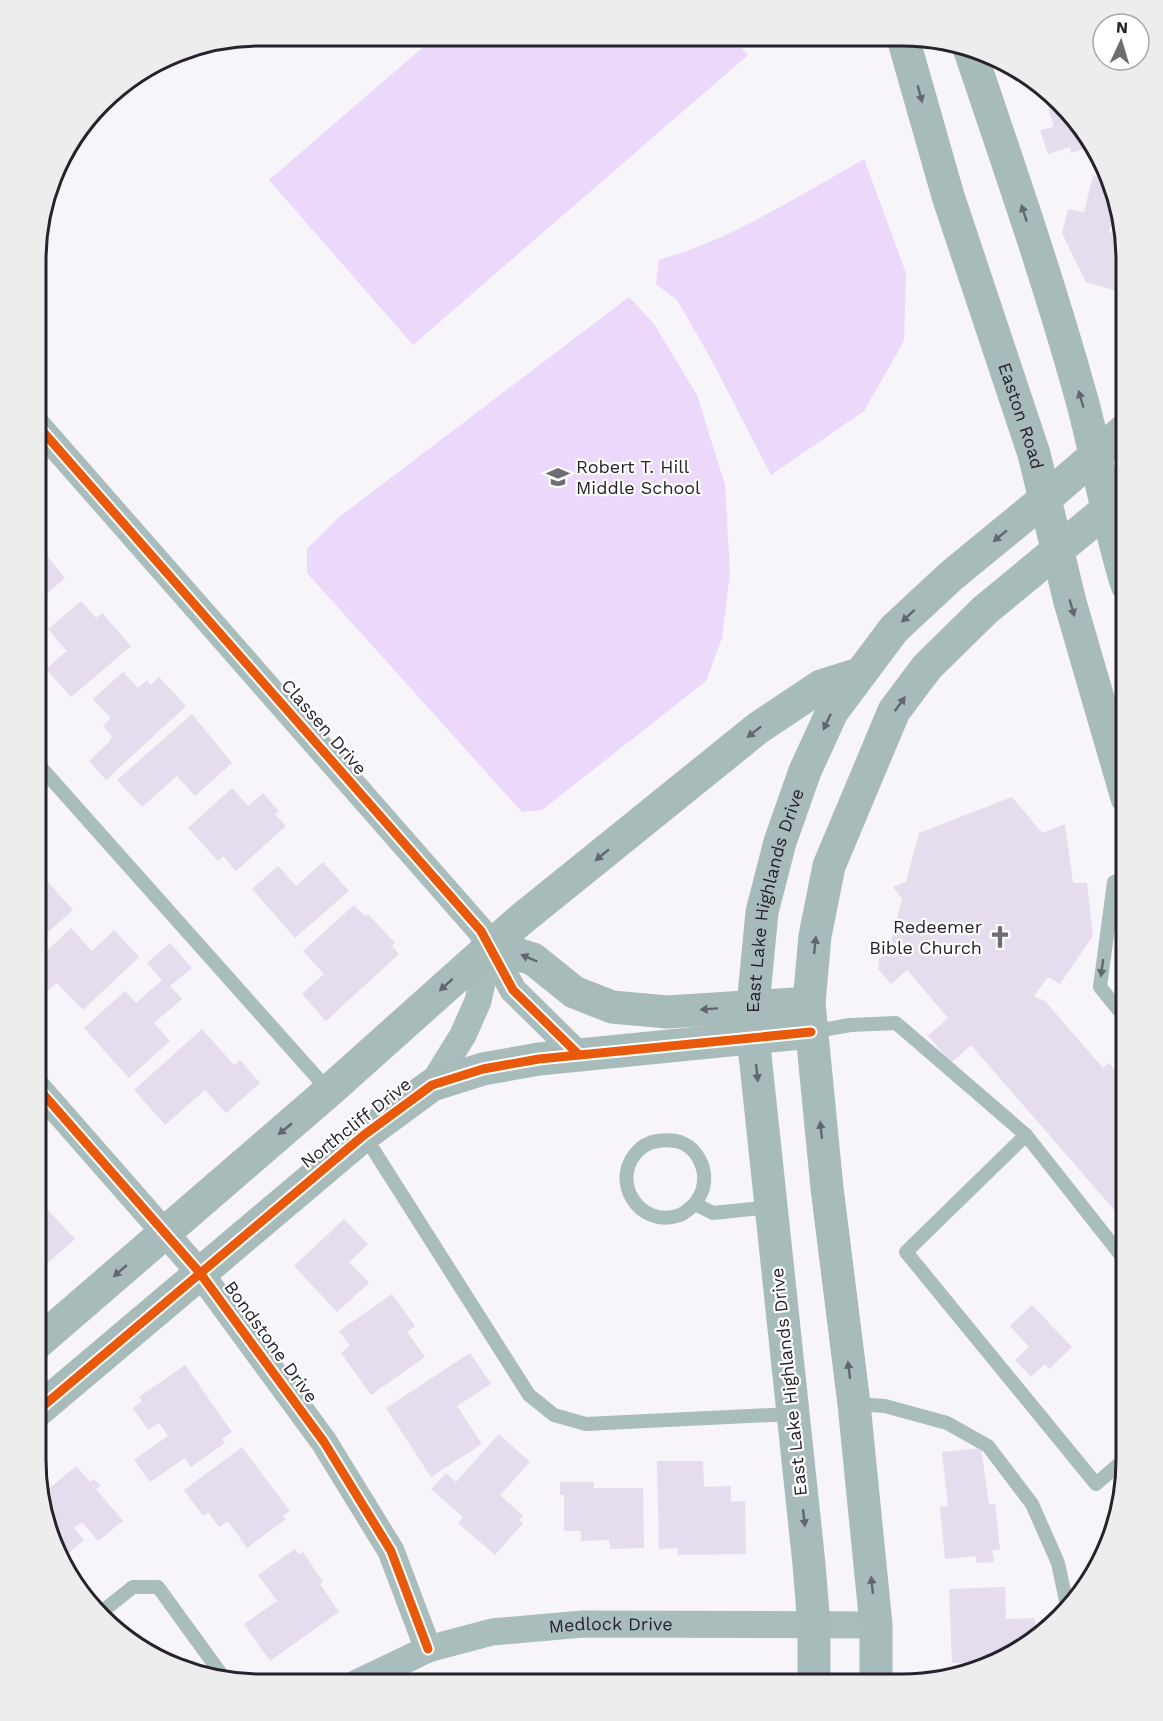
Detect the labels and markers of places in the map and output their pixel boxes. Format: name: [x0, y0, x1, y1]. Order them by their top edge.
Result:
place label: Robert T. Hill Middle School: [576, 456, 701, 498]
school or university icon: Robert T. Hill Middle School: [545, 464, 571, 490]
place label: Redeemer Bible Church: [869, 916, 982, 958]
church icon: Redeemer Bible Church: [987, 924, 1013, 950]

